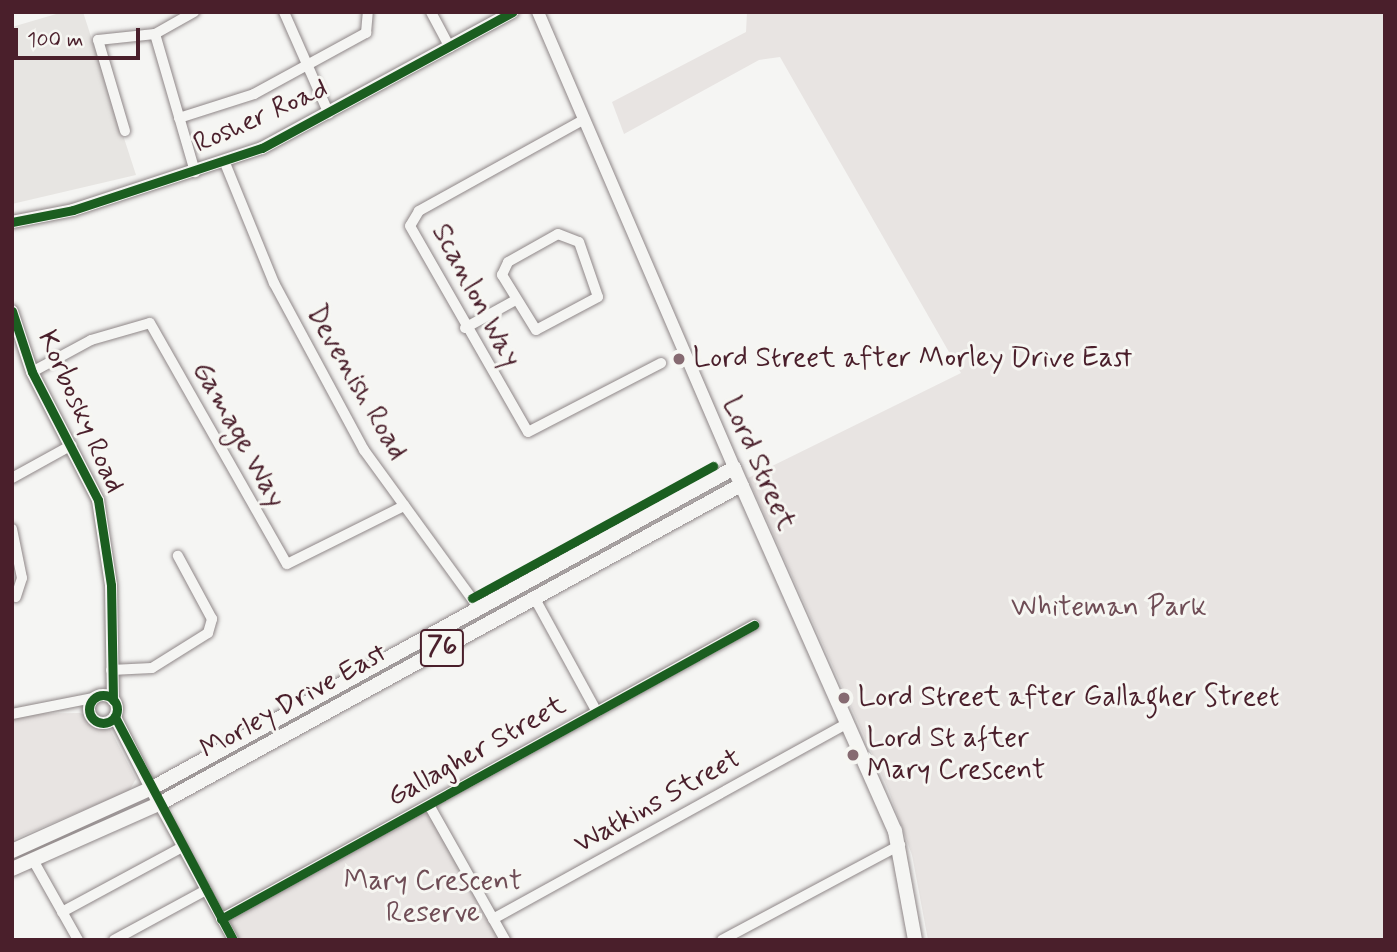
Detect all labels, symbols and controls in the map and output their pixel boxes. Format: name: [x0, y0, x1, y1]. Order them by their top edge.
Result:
scale bar: [18, 14, 144, 58]
text: 100 m: [27, 26, 83, 54]
street label: Rosher Road: [190, 73, 332, 161]
street label: Scanlon Way: [422, 217, 528, 375]
street label: Devenish Road: [298, 300, 414, 466]
street label: Korbosky Road: [29, 326, 131, 498]
place label: Lord Street after Morley Drive East: [693, 342, 1120, 376]
marker: Lord Street after Morley Drive East: [671, 351, 687, 367]
street label: Gamage Way: [184, 356, 292, 514]
street label: Lord Street: [714, 392, 802, 536]
park label: Whiteman Park: [1014, 591, 1204, 625]
road number: 76: [419, 626, 465, 670]
street label: Morley Drive East: [196, 637, 392, 767]
place label: Lord Street after Gallagher Street: [858, 681, 1277, 715]
street label: Gallagher Street: [382, 689, 572, 815]
marker: Lord Street after Gallagher Street: [836, 690, 852, 706]
place label: Lord St after Mary Crescent: [867, 722, 1045, 788]
street label: Watkins Street: [569, 743, 747, 861]
marker: Lord St after Mary Crescent: [845, 747, 861, 763]
park label: Mary Crescent Reserve: [344, 865, 522, 931]

